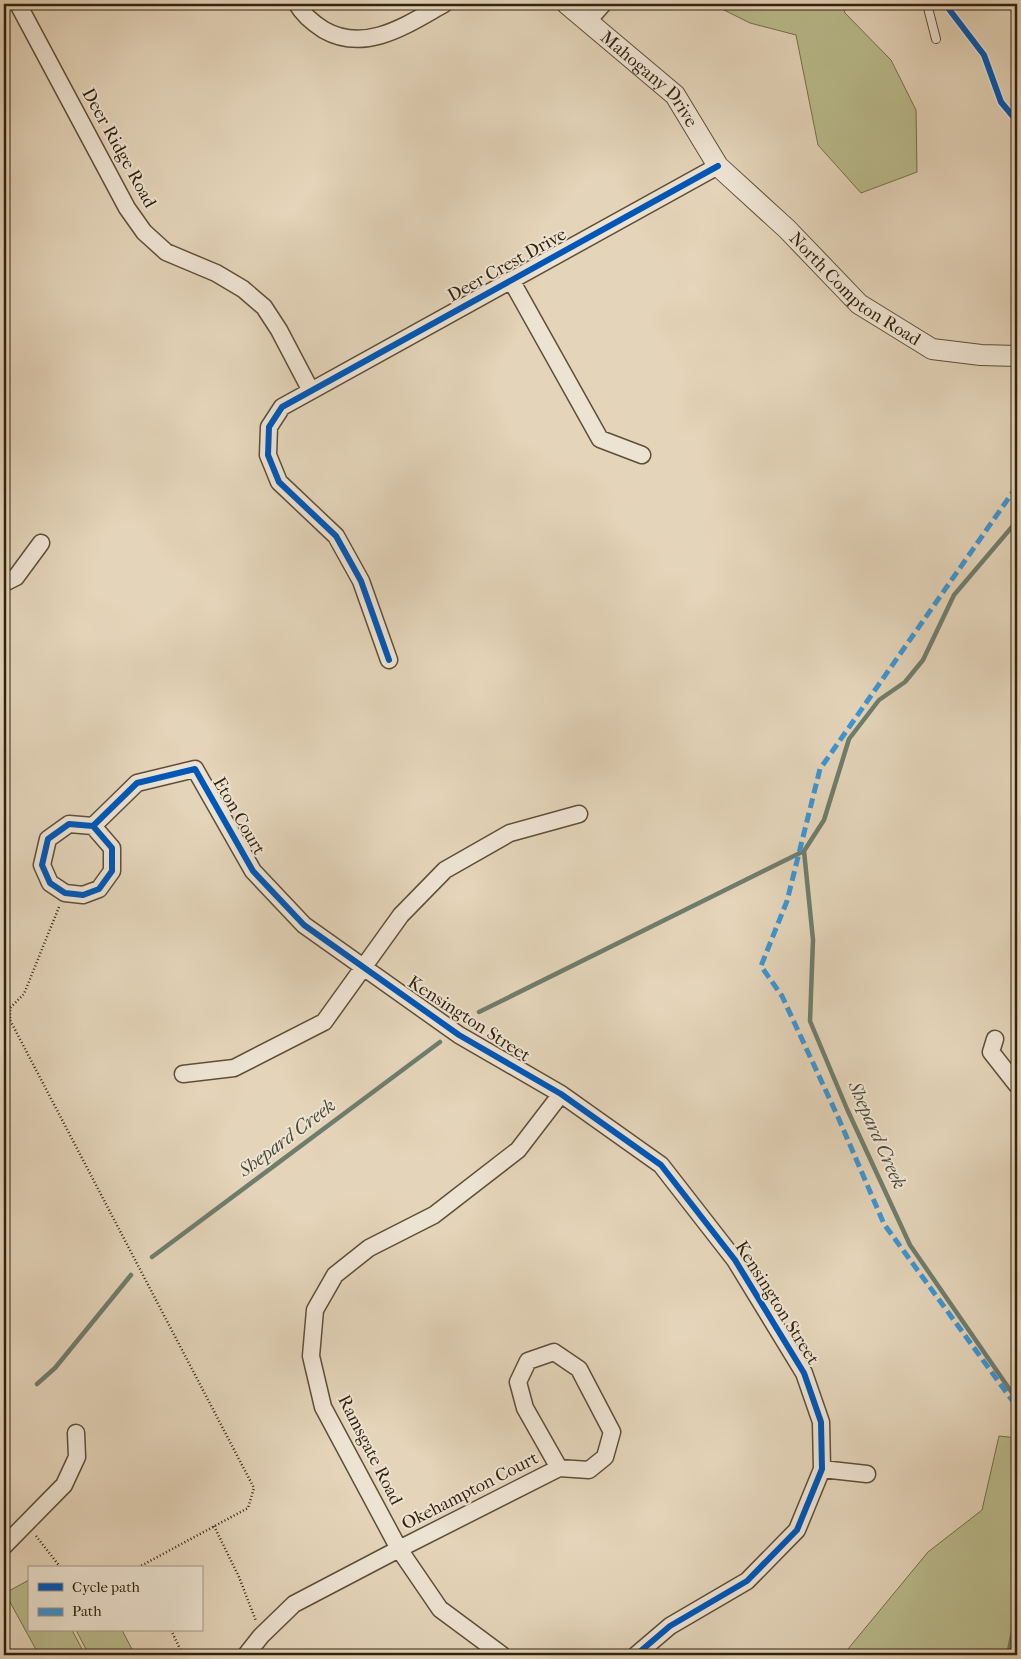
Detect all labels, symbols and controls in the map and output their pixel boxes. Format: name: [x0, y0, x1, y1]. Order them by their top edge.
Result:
street label: Mahogany Drive: [596, 26, 702, 131]
street label: Deer Ridge Road: [77, 85, 161, 212]
street label: Deer Crest Drive: [444, 224, 570, 306]
street label: North Compton Road: [785, 228, 925, 350]
street label: Eton Court: [208, 773, 270, 859]
street label: Kensington Street: [404, 972, 535, 1067]
water label: Shepard Creek: [843, 1077, 911, 1192]
water label: Shepard Creek: [233, 1094, 340, 1182]
street label: Kensington Street: [731, 1237, 824, 1369]
street label: Ramsgate Road: [333, 1392, 407, 1509]
street label: Okehampton Court: [398, 1447, 542, 1534]
legend: [28, 1566, 202, 1632]
text: Cycle path: [72, 1578, 140, 1596]
text: Path: [72, 1602, 102, 1620]

